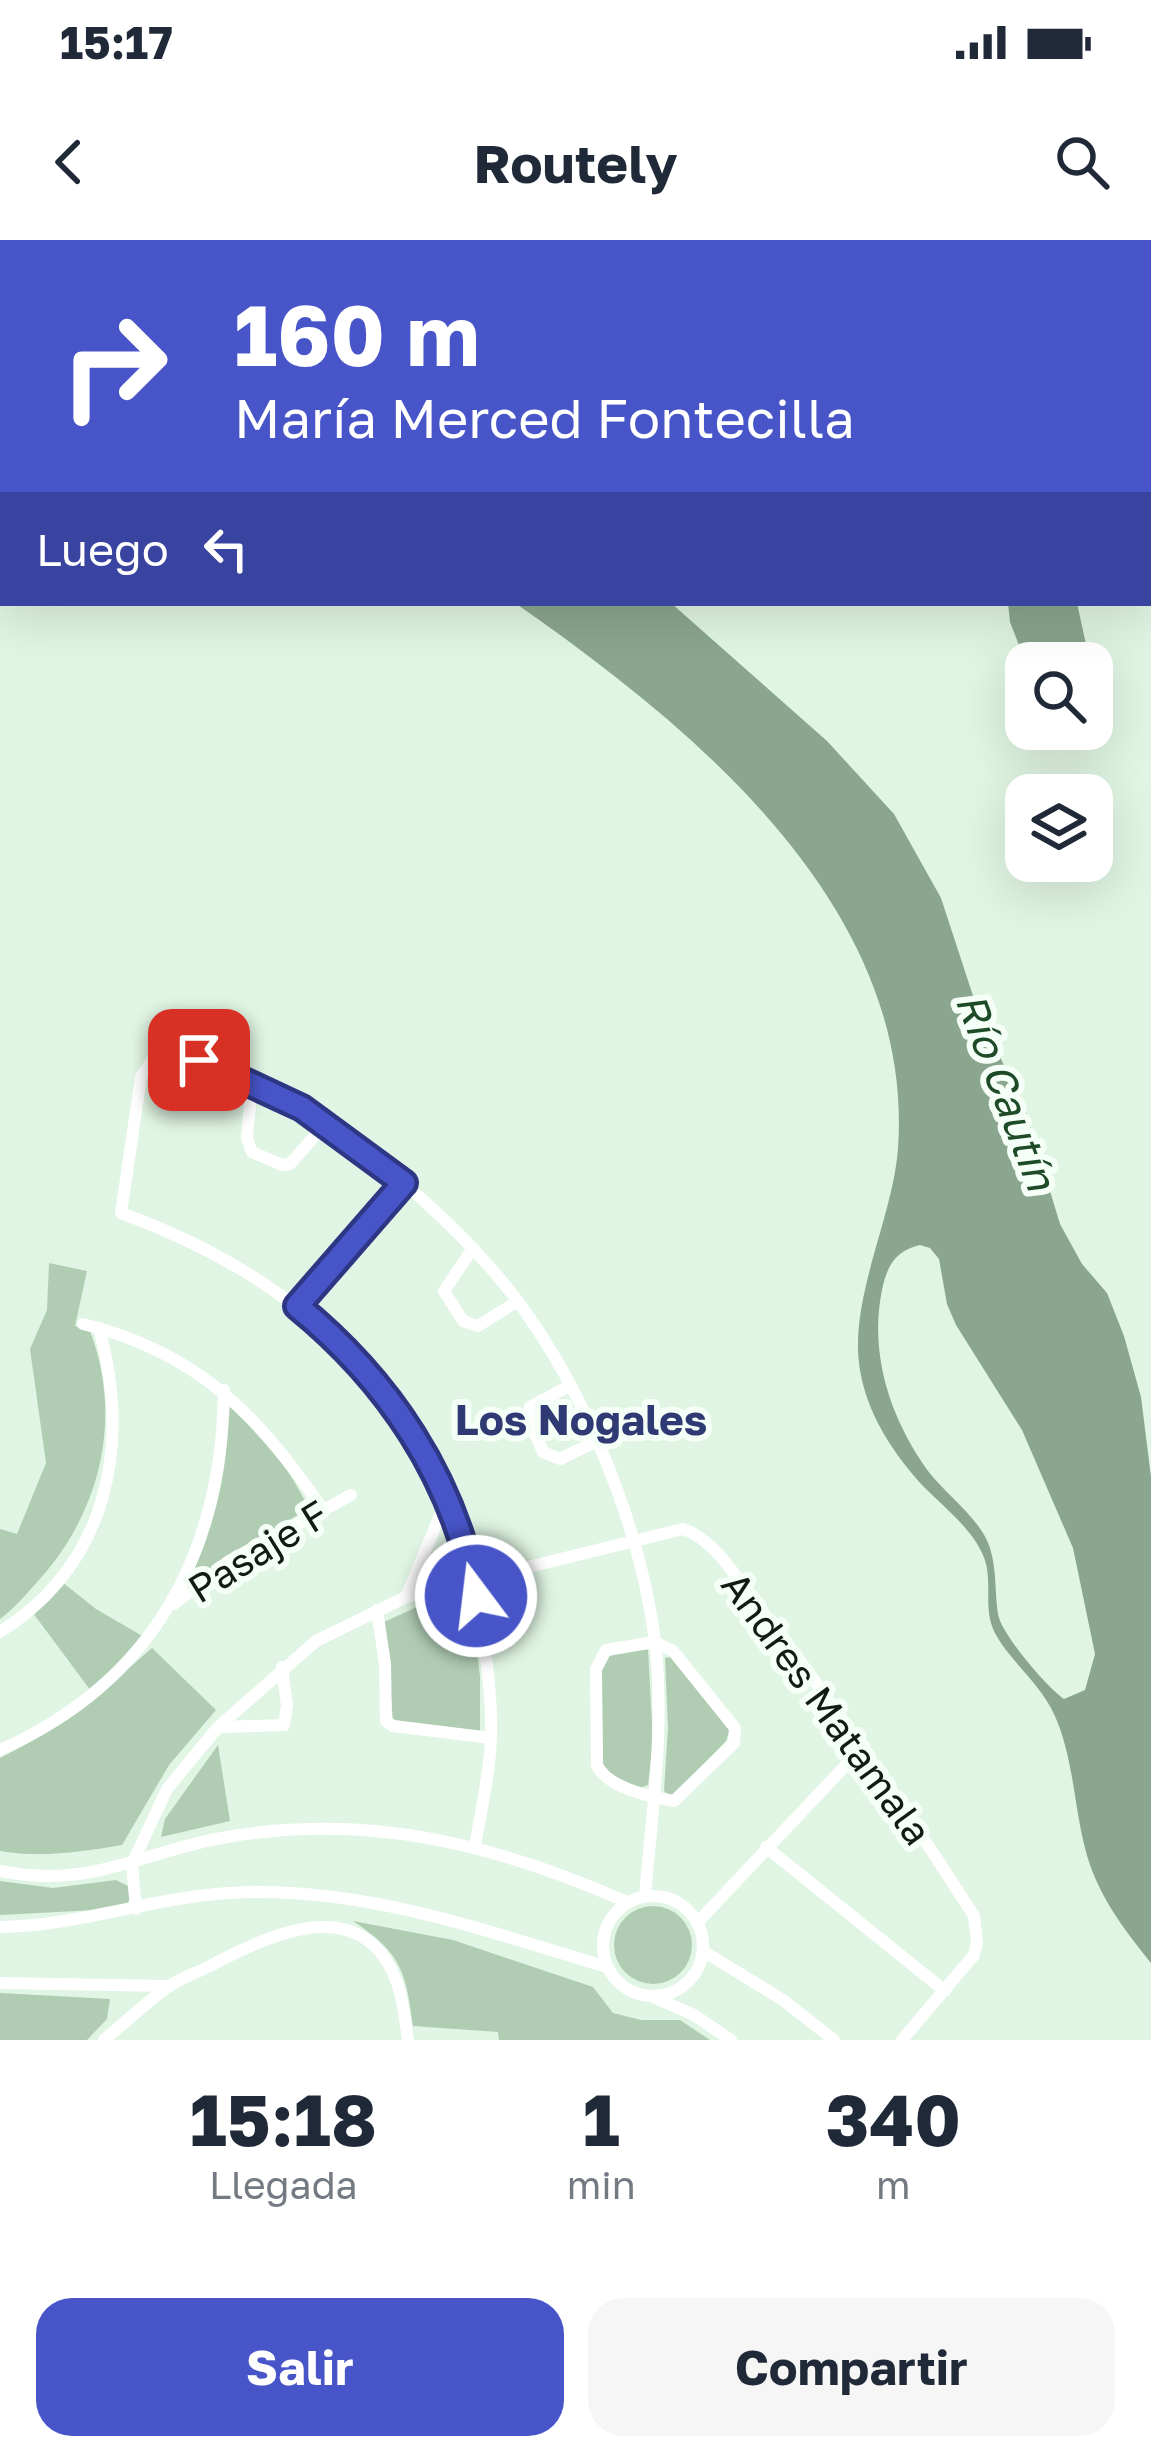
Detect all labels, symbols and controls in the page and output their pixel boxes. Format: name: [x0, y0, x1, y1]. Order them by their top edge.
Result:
text: 15:17: [60, 15, 173, 69]
icon: back: [36, 129, 102, 195]
icon: search: [1049, 129, 1115, 195]
text: Routely: [473, 130, 678, 195]
text: 160 m: [234, 284, 480, 384]
icon: right: [36, 288, 192, 444]
text: María Merced Fontecilla: [234, 385, 855, 450]
icon: left: [193, 516, 259, 582]
text: Luego: [36, 522, 169, 576]
map controls: [1005, 642, 1113, 882]
button: search: [1005, 642, 1113, 750]
button: layers: [1005, 774, 1113, 882]
water label: Río Cautín: [947, 985, 1068, 1199]
pin: [148, 1009, 250, 1111]
icon: arrive: [166, 1027, 232, 1093]
district label: Los Nogales: [455, 1394, 707, 1444]
street label: Pasaje F: [179, 1490, 337, 1612]
position arrow: [413, 1533, 539, 1659]
street label: Andres Matamala: [712, 1562, 942, 1854]
text: 15:18: [190, 2075, 377, 2162]
text: 1: [583, 2075, 620, 2162]
text: 340: [825, 2075, 961, 2162]
text: Llegada: [209, 2161, 358, 2208]
text: min: [567, 2161, 636, 2208]
text: m: [876, 2161, 911, 2208]
button: Salir: [36, 2298, 564, 2436]
button: Compartir: [588, 2298, 1115, 2436]

